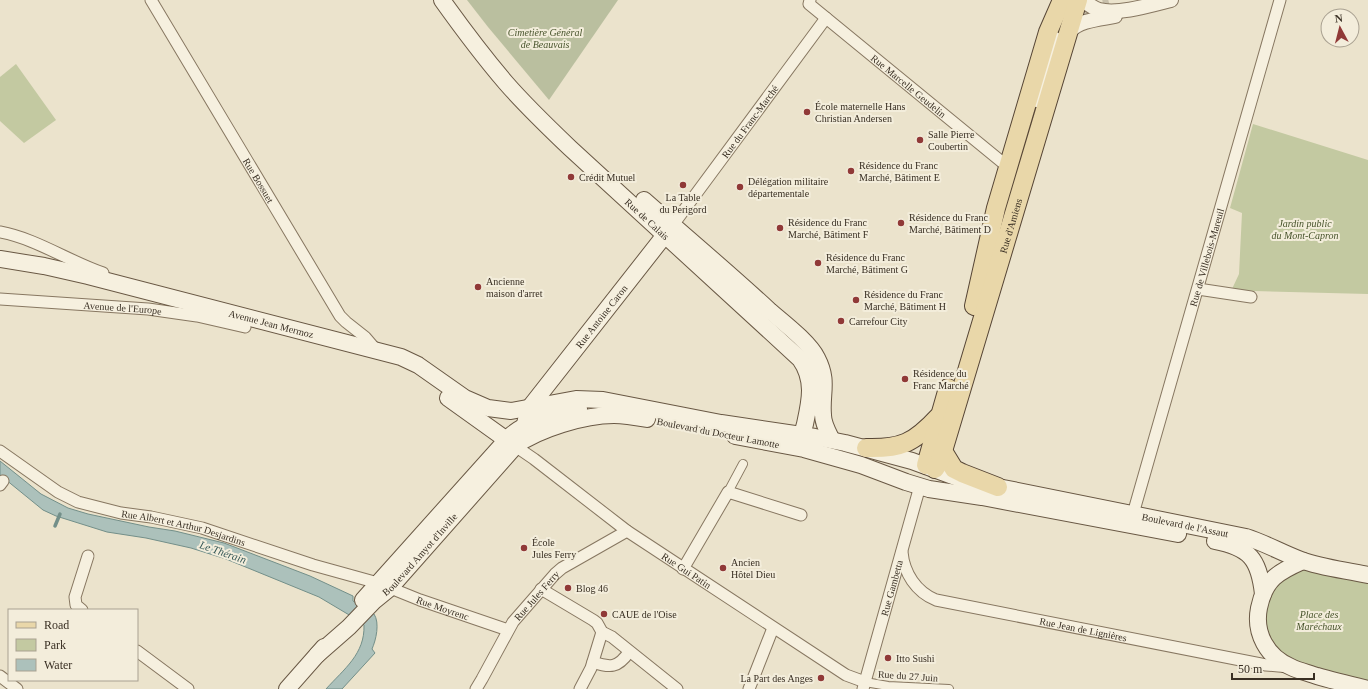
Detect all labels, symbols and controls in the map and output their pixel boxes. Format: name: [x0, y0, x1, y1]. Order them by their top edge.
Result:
north arrow: [1320, 8, 1360, 48]
text: N: [1334, 12, 1344, 25]
park label: Cimetière Général de Beauvais: [508, 27, 582, 50]
street label: Rue Marcelle Geudelin: [869, 52, 948, 120]
street label: Rue du Franc-Marché: [719, 82, 781, 160]
place label: École maternelle Hans Christian Andersen: [815, 101, 906, 124]
marker: École maternelle Hans Christian Andersen: [802, 107, 812, 117]
place label: Salle Pierre Coubertin: [928, 129, 975, 152]
marker: Salle Pierre Coubertin: [915, 135, 925, 145]
street label: Rue Bossuet: [241, 156, 277, 205]
place label: Résidence du Franc Marché, Bâtiment E: [859, 160, 940, 183]
marker: Résidence du Franc Marché, Bâtiment E: [846, 166, 856, 176]
marker: Crédit Mutuel: [566, 172, 576, 182]
place label: Crédit Mutuel: [579, 172, 636, 183]
place label: Délégation militaire départementale: [748, 176, 829, 199]
marker: La Table du Perigord: [678, 180, 688, 190]
marker: Délégation militaire départementale: [735, 182, 745, 192]
place label: La Table du Perigord: [660, 192, 706, 215]
street label: Rue de Calais: [623, 196, 672, 242]
street label: Rue d'Amiens: [997, 197, 1024, 254]
street label: Rue de Villebois-Mareuil: [1187, 207, 1226, 308]
place label: Résidence du Franc Marché, Bâtiment D: [909, 212, 991, 235]
place label: Résidence du Franc Marché, Bâtiment F: [788, 217, 869, 240]
marker: Résidence du Franc Marché, Bâtiment D: [896, 218, 906, 228]
park label: Jardin public du Mont-Capron: [1271, 218, 1339, 241]
marker: Résidence du Franc Marché, Bâtiment F: [775, 223, 785, 233]
place label: Résidence du Franc Marché, Bâtiment G: [826, 252, 908, 275]
marker: Résidence du Franc Marché, Bâtiment G: [813, 258, 823, 268]
place label: Ancienne maison d'arret: [486, 276, 543, 299]
marker: Ancienne maison d'arret: [473, 282, 483, 292]
street label: Rue Antoine Caron: [573, 283, 629, 350]
place label: Résidence du Franc Marché, Bâtiment H: [864, 289, 946, 312]
marker: Résidence du Franc Marché, Bâtiment H: [851, 295, 861, 305]
street label: Avenue de l'Europe: [83, 299, 163, 316]
street label: Avenue Jean Mermoz: [228, 307, 315, 340]
marker: Carrefour City: [836, 316, 846, 326]
place label: Carrefour City: [849, 316, 908, 327]
place label: Résidence du Franc Marché: [913, 368, 969, 391]
marker: Résidence du Franc Marché: [900, 374, 910, 384]
street label: Boulevard du Docteur Lamotte: [656, 416, 781, 450]
street label: Rue Albert et Arthur Desjardins: [121, 508, 247, 548]
street label: Boulevard Amyot d'Inville: [380, 510, 460, 598]
street label: Boulevard de l'Assaut: [1141, 511, 1230, 539]
place label: École Jules Ferry: [532, 537, 576, 560]
water label: Le Thérain: [197, 538, 248, 566]
marker: École Jules Ferry: [519, 543, 529, 553]
street label: Rue Gui Patin: [660, 550, 713, 590]
place label: Ancien Hôtel Dieu: [731, 557, 775, 580]
street label: Rue Gambetta: [878, 558, 905, 617]
marker: Ancien Hôtel Dieu: [718, 563, 728, 573]
street label: Rue Jules Ferry: [512, 568, 561, 623]
marker: Blog 46: [563, 583, 573, 593]
place label: Blog 46: [576, 583, 608, 594]
street label: Rue Moyrenc: [415, 594, 471, 622]
legend: [8, 609, 138, 681]
marker: CAUE de l'Oise: [599, 609, 609, 619]
place label: CAUE de l'Oise: [612, 609, 677, 620]
park label: Place des Maréchaux: [1295, 609, 1342, 632]
street label: Rue Jean de Lignières: [1039, 615, 1128, 643]
text: Road: [44, 618, 69, 632]
text: Park: [44, 638, 66, 652]
marker: Itto Sushi: [883, 653, 893, 663]
place label: Itto Sushi: [896, 653, 935, 664]
scale bar: [1232, 655, 1314, 681]
text: Water: [44, 658, 72, 672]
text: 50 m: [1238, 662, 1263, 676]
street label: Rue du 27 Juin: [878, 668, 938, 684]
place label: La Part des Anges: [741, 673, 813, 684]
marker: La Part des Anges: [816, 673, 826, 683]

